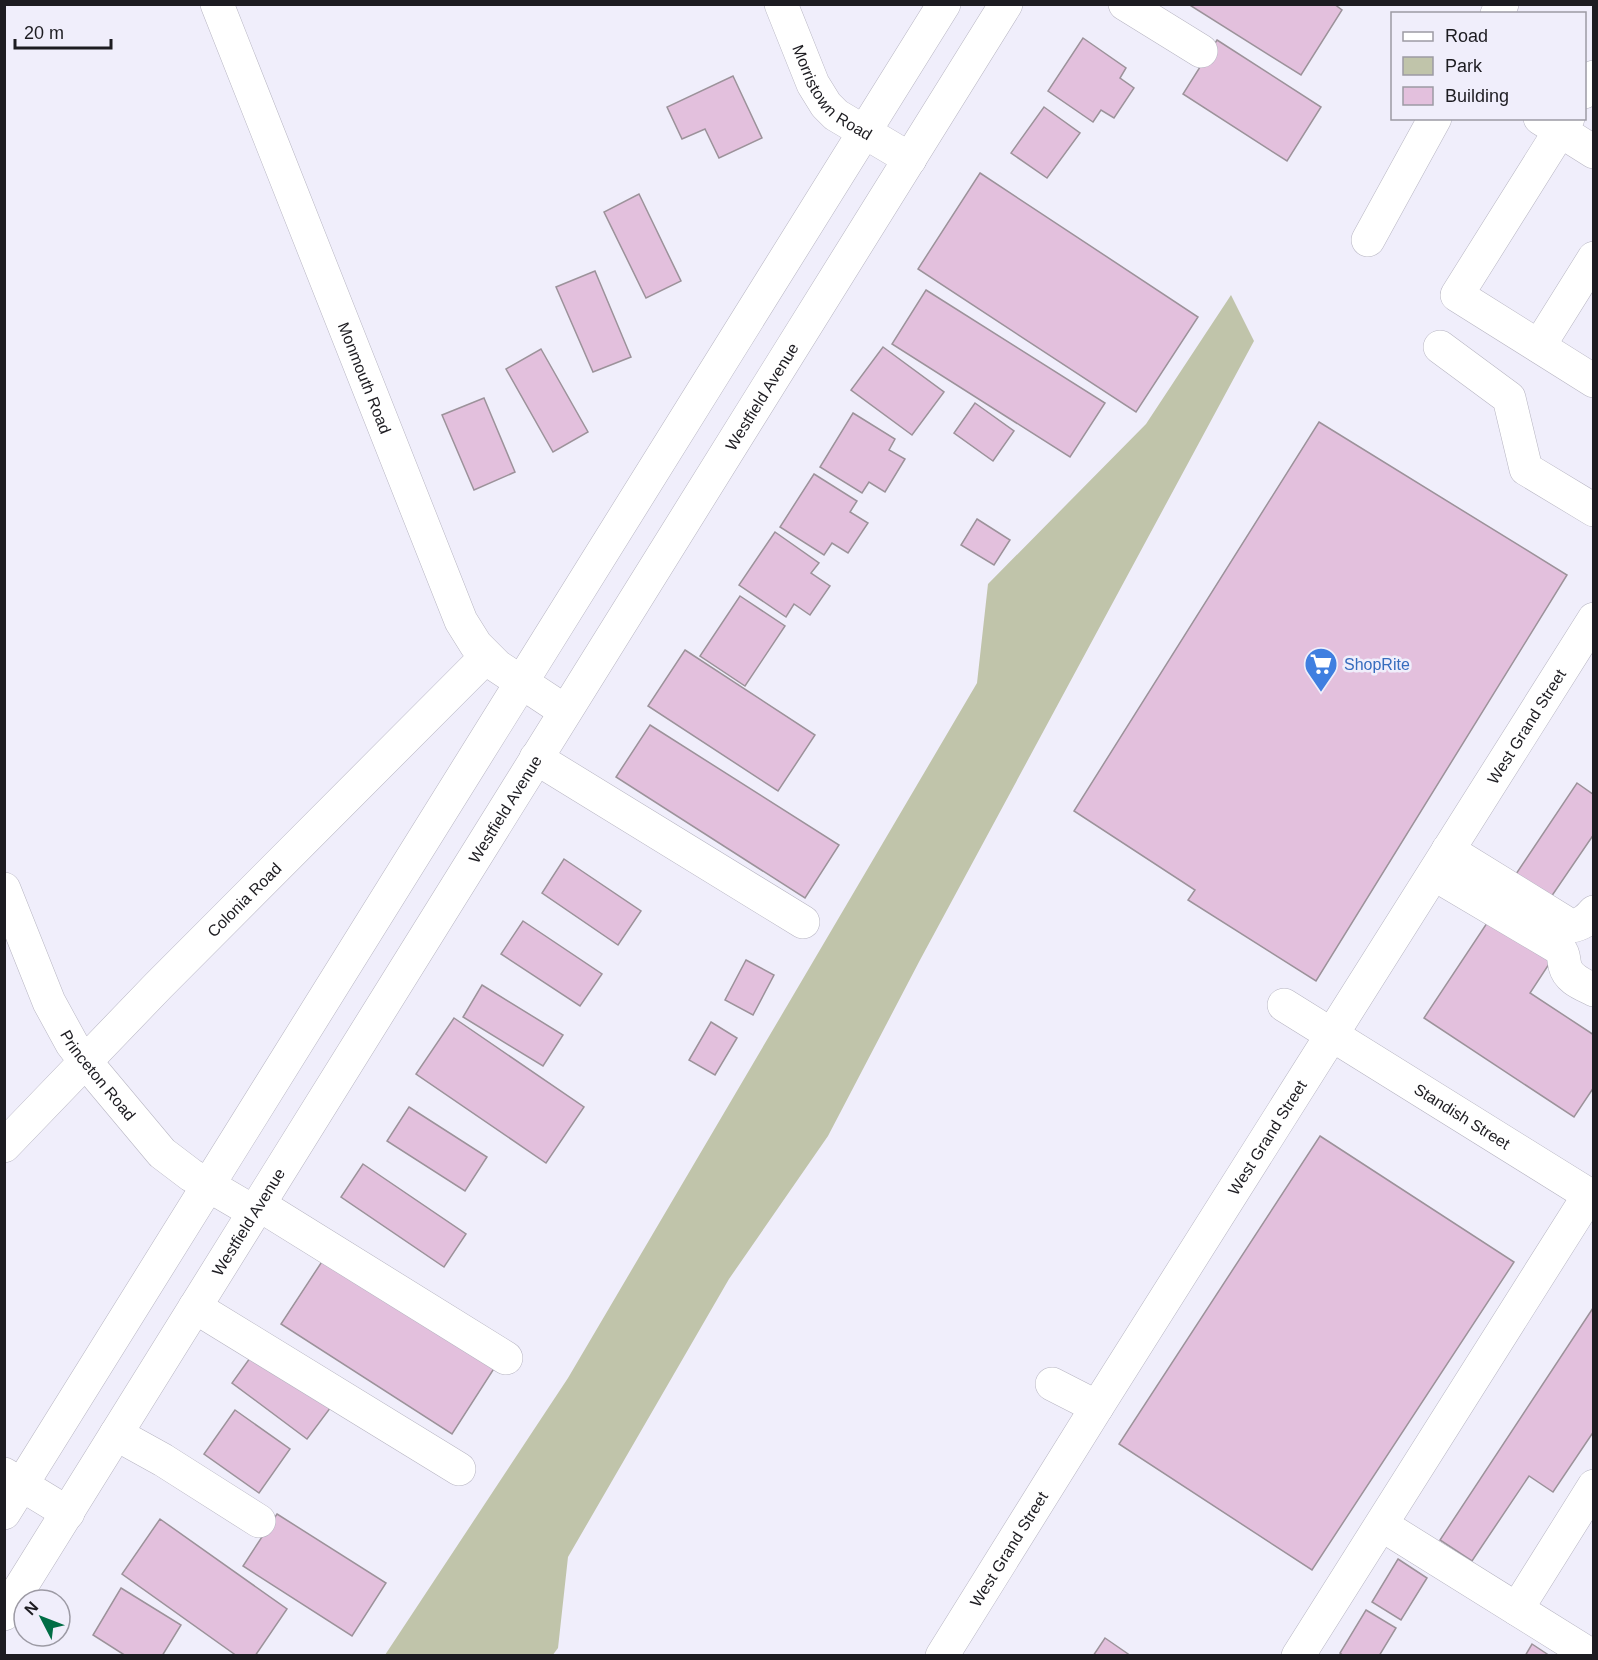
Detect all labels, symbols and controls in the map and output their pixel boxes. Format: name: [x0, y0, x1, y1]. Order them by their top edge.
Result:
scale bar: [15, 12, 111, 50]
legend: [1391, 12, 1586, 120]
text: 20 m: [24, 23, 64, 43]
text: Road: [1445, 26, 1488, 46]
street label: Morristown Road: [789, 42, 875, 143]
text: Park: [1445, 56, 1483, 76]
text: Building: [1445, 86, 1509, 106]
street label: Monmouth Road: [335, 320, 394, 436]
street label: Westfield Avenue: [722, 340, 802, 454]
supermarket icon: ShopRite: [1303, 646, 1339, 693]
place label: ShopRite: [1344, 656, 1410, 673]
street label: West Grand Street: [1484, 666, 1569, 787]
street label: Westfield Avenue: [466, 753, 545, 866]
street label: Colonia Road: [204, 860, 285, 940]
street label: Princeton Road: [57, 1027, 139, 1124]
street label: West Grand Street: [1225, 1077, 1310, 1198]
street label: Standish Street: [1411, 1080, 1513, 1153]
street label: Westfield Avenue: [209, 1165, 288, 1279]
street label: West Grand Street: [967, 1488, 1051, 1610]
north arrow: [12, 1588, 72, 1648]
text: N: [21, 1598, 41, 1618]

